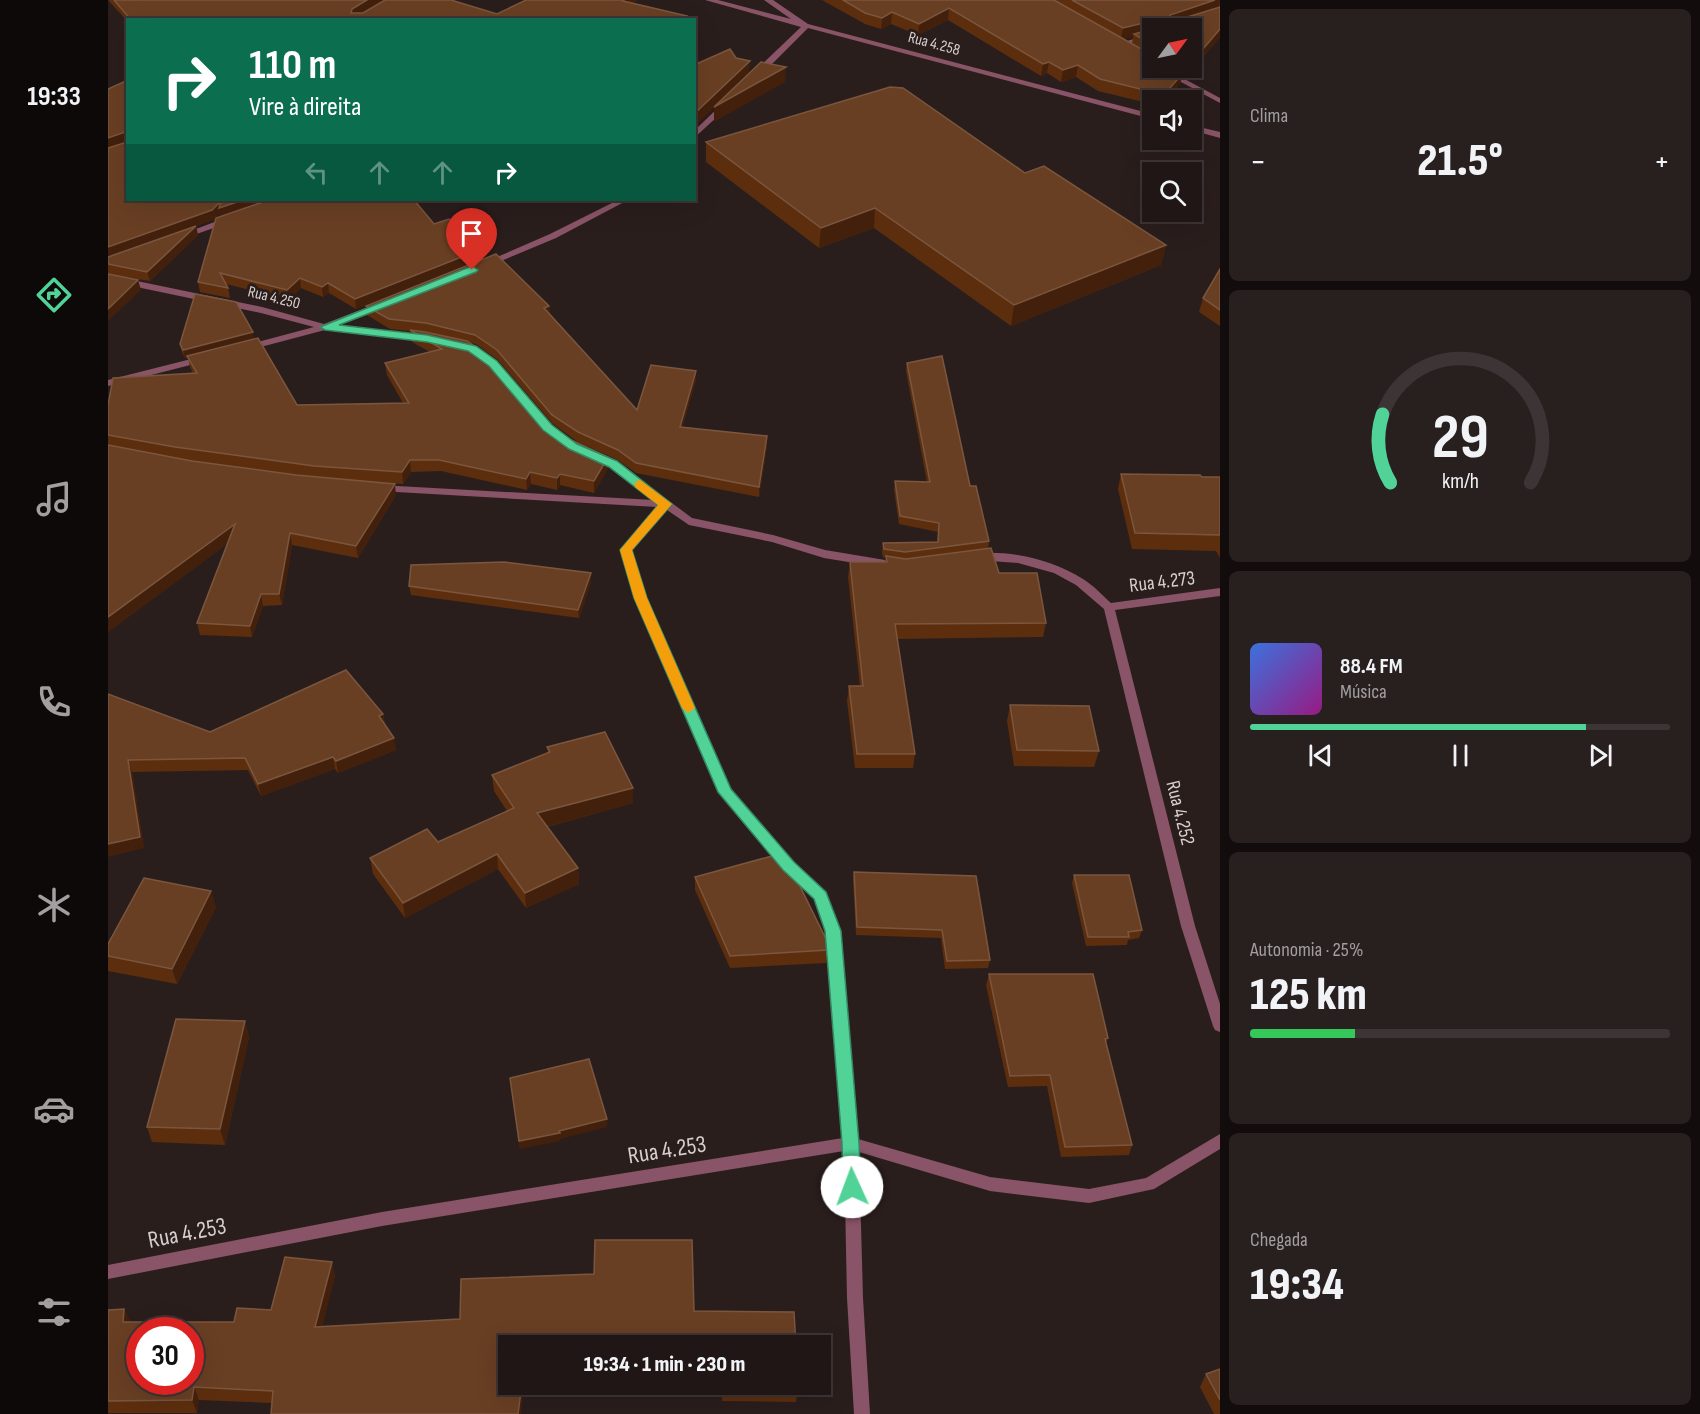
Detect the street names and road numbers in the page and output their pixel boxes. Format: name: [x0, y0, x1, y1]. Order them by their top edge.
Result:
street label: Rua 4.258: [906, 28, 962, 60]
street label: Rua 4.250: [246, 282, 302, 314]
street label: Rua 4.273: [1128, 566, 1196, 598]
street label: Rua 4.252: [1160, 778, 1200, 848]
street label: Rua 4.253: [626, 1129, 708, 1171]
street label: Rua 4.253: [145, 1211, 229, 1255]

